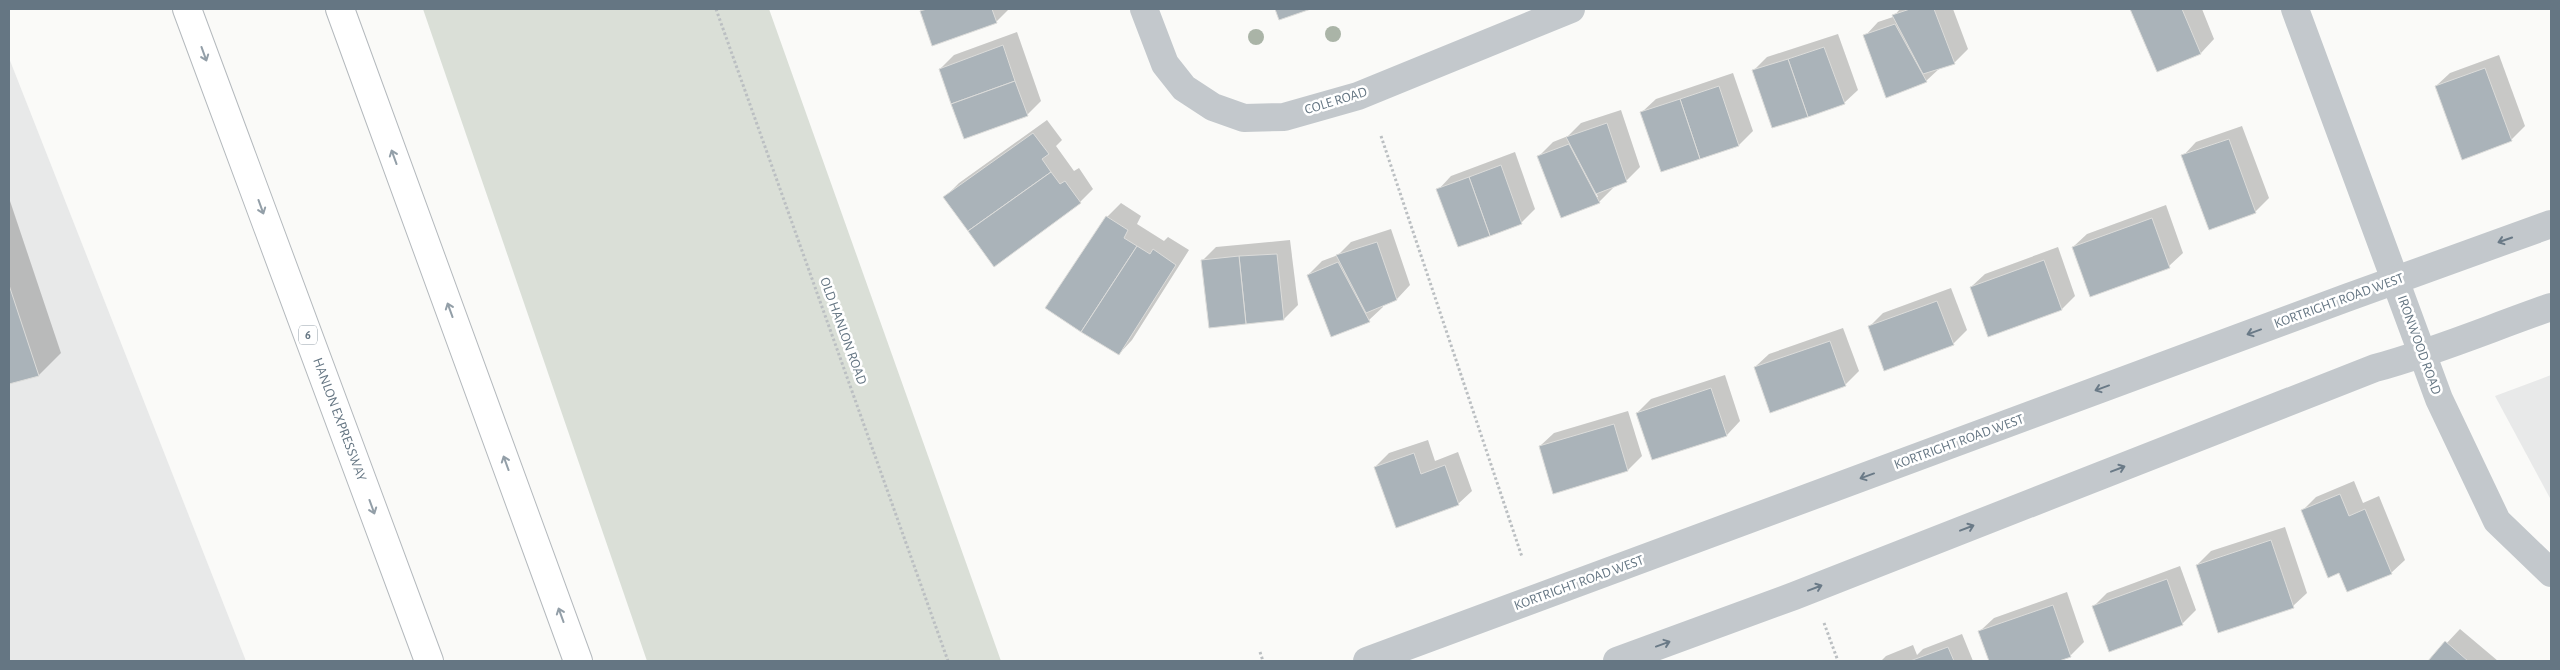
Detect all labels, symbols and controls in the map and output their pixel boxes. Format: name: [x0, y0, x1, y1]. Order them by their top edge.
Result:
one-way arrow: [200, 46, 209, 62]
street label: COLE ROAD: [1303, 85, 1369, 117]
one-way arrow: [389, 150, 398, 166]
one-way arrow: [257, 199, 266, 214]
one-way arrow: [2498, 236, 2514, 245]
street label: KORTRIGHT ROAD WEST: [2272, 271, 2406, 331]
street label: OLD HANLON ROAD: [817, 276, 869, 386]
street label: IRONWOOD ROAD: [2395, 294, 2443, 396]
one-way arrow: [445, 303, 454, 318]
road number: 6: [299, 326, 317, 344]
one-way arrow: [2247, 328, 2262, 337]
street label: HANLON EXPRESSWAY: [310, 356, 369, 484]
one-way arrow: [2094, 384, 2110, 393]
street label: KORTRIGHT ROAD WEST: [1892, 412, 2026, 472]
one-way arrow: [501, 456, 510, 471]
one-way arrow: [2110, 464, 2125, 473]
one-way arrow: [1860, 471, 1875, 481]
one-way arrow: [368, 499, 377, 514]
one-way arrow: [1958, 523, 1974, 532]
street label: KORTRIGHT ROAD WEST: [1512, 553, 1646, 613]
one-way arrow: [1807, 582, 1822, 592]
one-way arrow: [556, 608, 565, 624]
one-way arrow: [1655, 639, 1670, 648]

